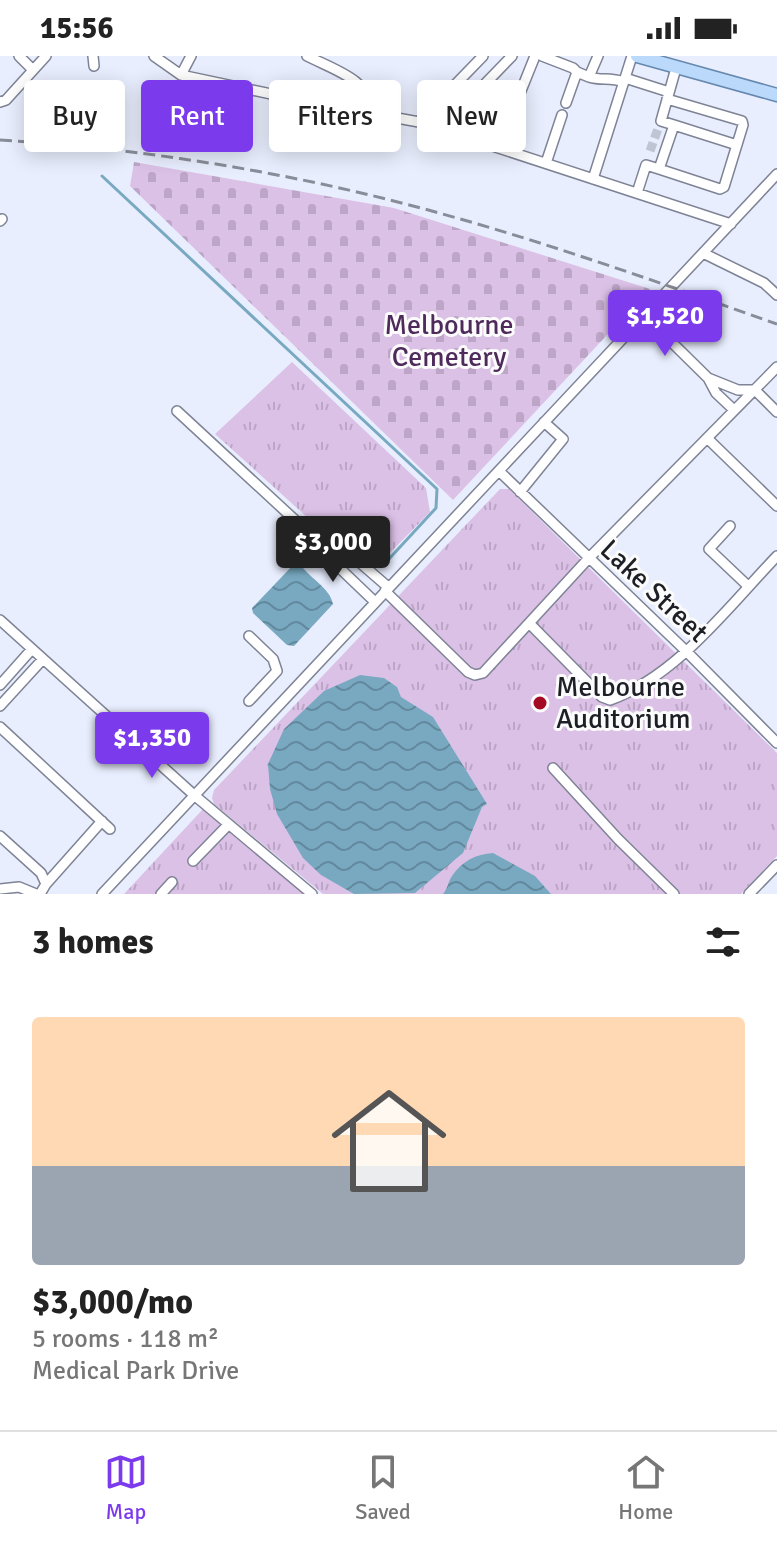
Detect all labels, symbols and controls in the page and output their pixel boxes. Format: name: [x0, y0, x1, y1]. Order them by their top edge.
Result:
text: 15:56: [40, 10, 114, 47]
chip: Buy: [24, 80, 125, 152]
chip: Rent: [141, 80, 253, 152]
chip: Filters: [269, 80, 401, 152]
chip: New: [417, 80, 526, 152]
pin: $1,520: [600, 290, 730, 358]
text: $1,520: [626, 300, 704, 332]
park label: Melbourne Cemetery: [384, 308, 514, 374]
pin: $3,000: [268, 516, 398, 584]
text: $3,000: [294, 526, 372, 558]
street label: Lake Street: [593, 532, 715, 650]
place label: Melbourne Auditorium: [556, 670, 690, 736]
marker: Melbourne Auditorium: [531, 694, 549, 712]
pin: $1,350: [87, 712, 217, 780]
text: $1,350: [113, 722, 191, 754]
icon: filters: [701, 920, 745, 964]
text: 3 homes: [32, 921, 153, 963]
icon: home: [317, 1069, 461, 1213]
text: $3,000/mo: [32, 1281, 193, 1323]
text: 5 rooms · 118 m²: [32, 1323, 219, 1355]
text: Medical Park Drive: [32, 1355, 239, 1387]
tab: Map: [104, 1450, 148, 1525]
tab: Saved: [355, 1450, 411, 1525]
tab: Home: [618, 1450, 673, 1525]

